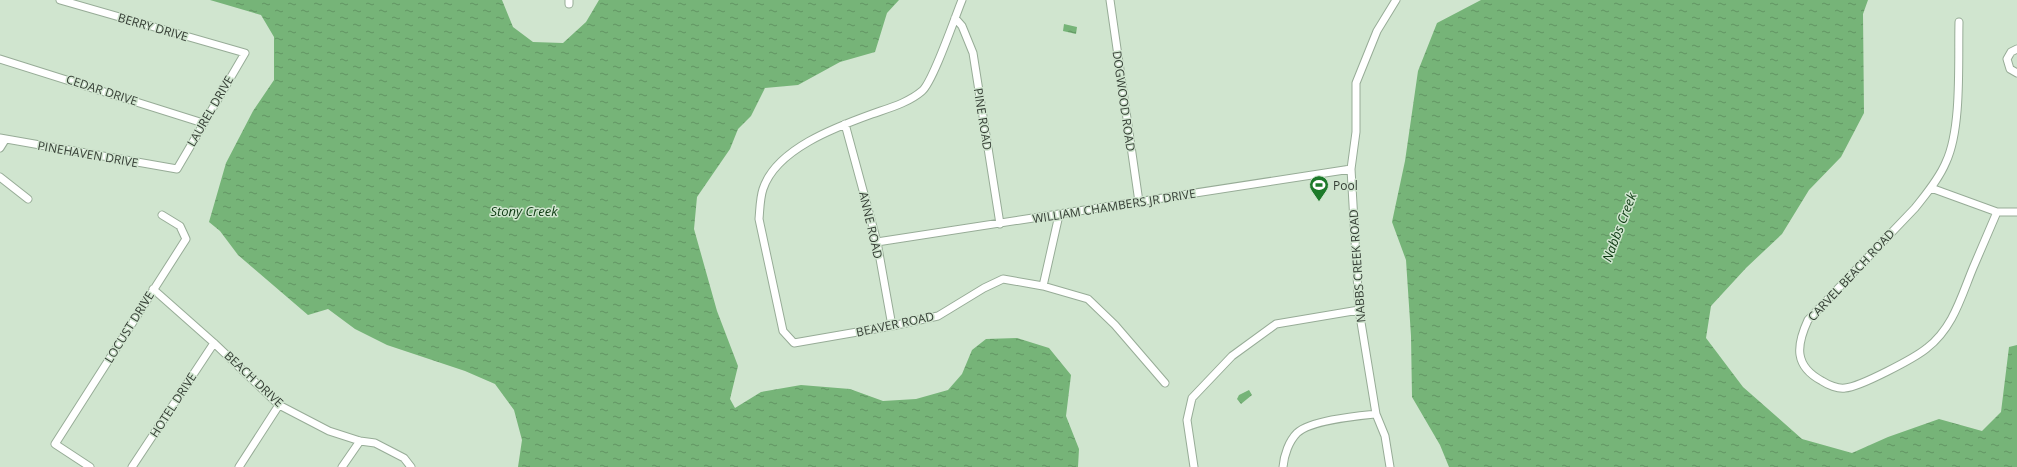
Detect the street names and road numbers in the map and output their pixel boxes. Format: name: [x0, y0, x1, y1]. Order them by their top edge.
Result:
street label: BERRY DRIVE: [116, 9, 190, 45]
street label: DOGWOOD ROAD: [1109, 50, 1139, 152]
street label: CEDAR DRIVE: [64, 70, 140, 110]
street label: LAUREL DRIVE: [183, 72, 237, 150]
street label: PINE ROAD: [970, 87, 996, 151]
street label: PINEHAVEN DRIVE: [36, 137, 140, 171]
street label: WILLIAM CHAMBERS JR DRIVE: [1031, 185, 1197, 227]
street label: ANNE ROAD: [855, 190, 887, 260]
street label: NABBS CREEK ROAD: [1345, 209, 1369, 323]
street label: CARVEL BEACH ROAD: [1804, 225, 1898, 325]
street label: LOCUST DRIVE: [100, 288, 158, 366]
street label: BEAVER ROAD: [854, 307, 936, 341]
street label: BEACH DRIVE: [221, 347, 287, 411]
street label: HOTEL DRIVE: [146, 369, 200, 441]

